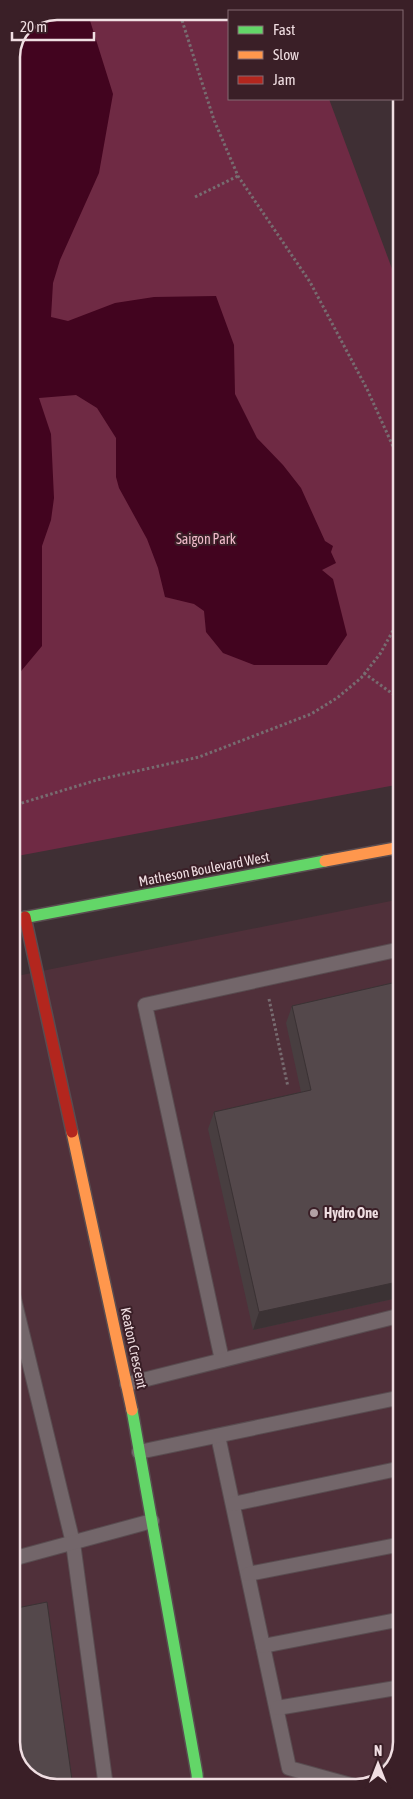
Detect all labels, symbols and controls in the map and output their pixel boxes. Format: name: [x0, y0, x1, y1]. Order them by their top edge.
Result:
scale bar: [12, 10, 95, 42]
legend: [228, 10, 403, 100]
text: 20 m: [20, 18, 47, 35]
text: Fast: [273, 21, 295, 38]
text: Slow: [273, 46, 299, 63]
text: Jam: [273, 71, 296, 88]
park label: Saigon Park: [176, 531, 236, 547]
street label: Matheson Boulevard West: [137, 848, 271, 890]
place label: Hydro One: [324, 1205, 378, 1221]
marker: Hydro One: [308, 1207, 320, 1219]
street label: Keaton Crescent: [118, 1306, 150, 1390]
north arrow: [353, 1739, 403, 1789]
text: N: [374, 1743, 382, 1759]

